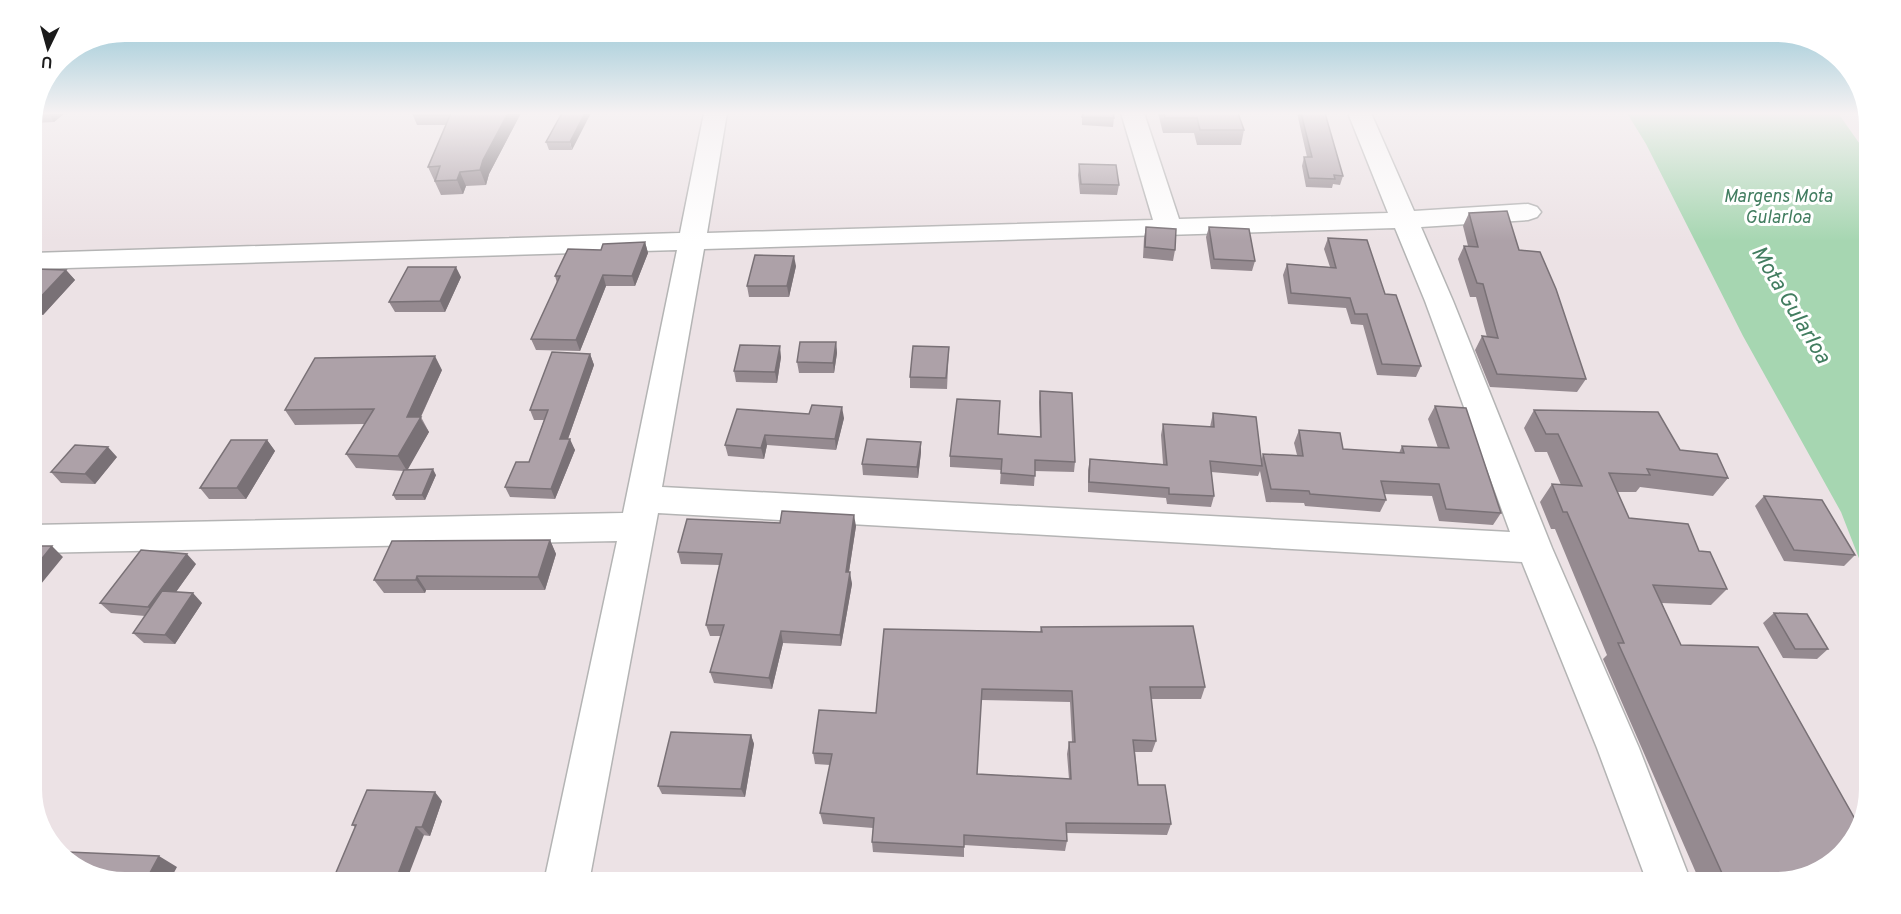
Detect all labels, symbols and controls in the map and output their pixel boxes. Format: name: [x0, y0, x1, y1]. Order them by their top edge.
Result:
north arrow: [18, 18, 78, 78]
text: U: [40, 50, 53, 71]
water label: Margens Mota Gularloa: [1724, 186, 1833, 230]
water label: Mota Gularloa: [1744, 241, 1836, 370]

